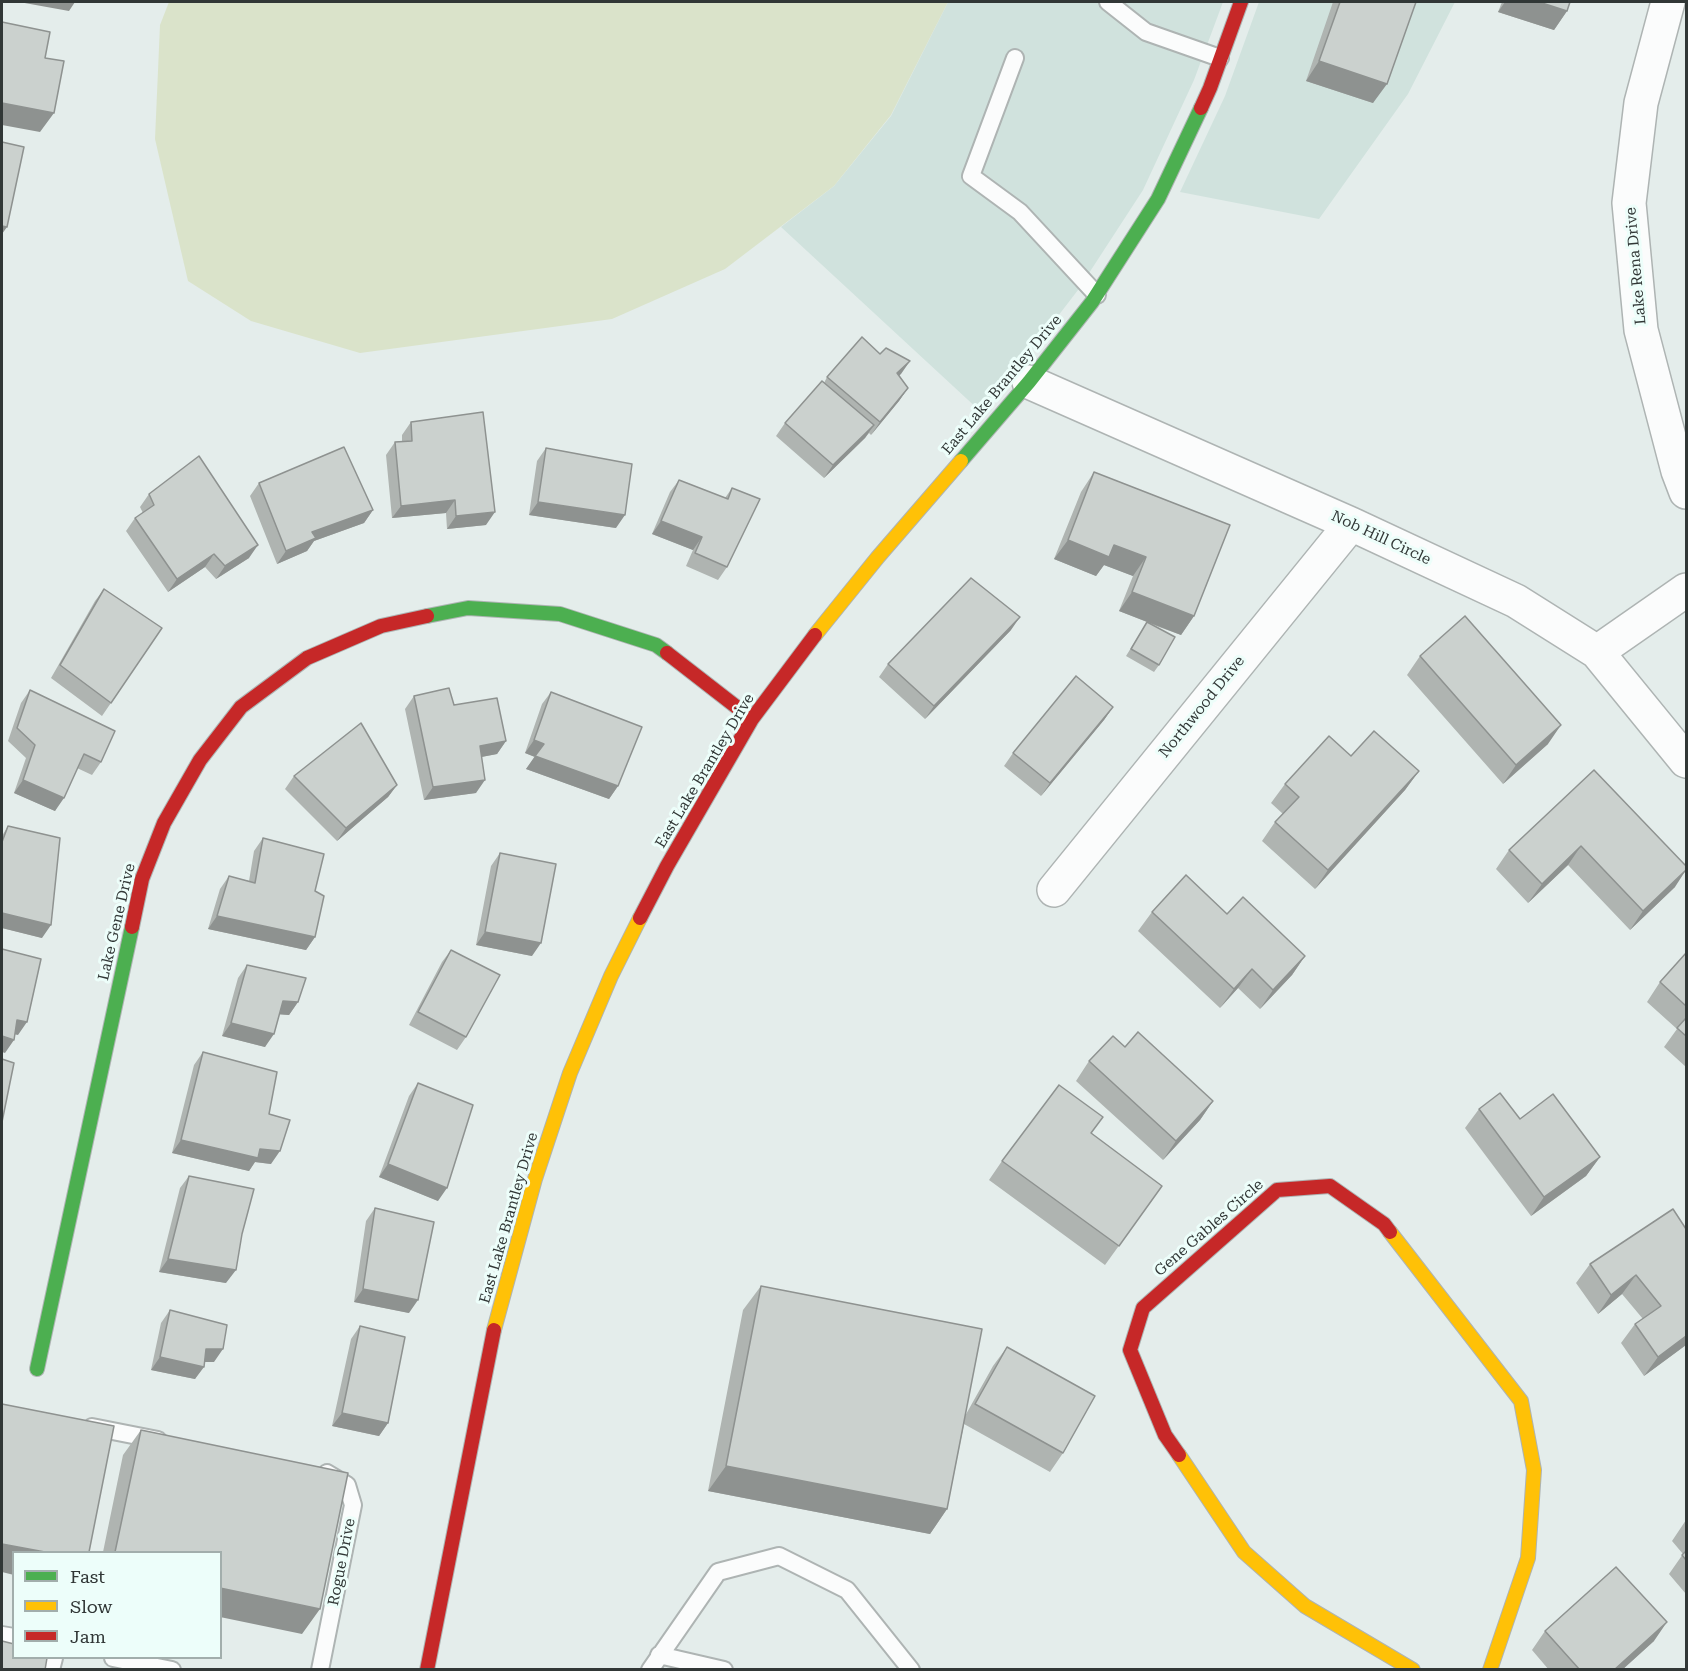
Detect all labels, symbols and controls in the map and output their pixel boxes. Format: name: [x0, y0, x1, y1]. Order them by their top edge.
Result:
street label: Lake Rena Drive: [1622, 207, 1650, 325]
street label: East Lake Brantley Drive: [938, 311, 1066, 459]
street label: Nob Hill Circle: [1328, 507, 1434, 569]
street label: Northwood Drive: [1155, 652, 1249, 762]
street label: East Lake Brantley Drive: [652, 691, 758, 851]
street label: Lake Gene Drive: [95, 862, 139, 982]
street label: East Lake Brantley Drive: [476, 1130, 542, 1306]
street label: Gene Gables Circle: [1151, 1176, 1267, 1280]
street label: Rogue Drive: [325, 1517, 359, 1607]
legend: [12, 1551, 222, 1659]
text: Fast: [70, 1566, 105, 1587]
text: Slow: [70, 1596, 112, 1617]
text: Jam: [70, 1626, 106, 1647]

